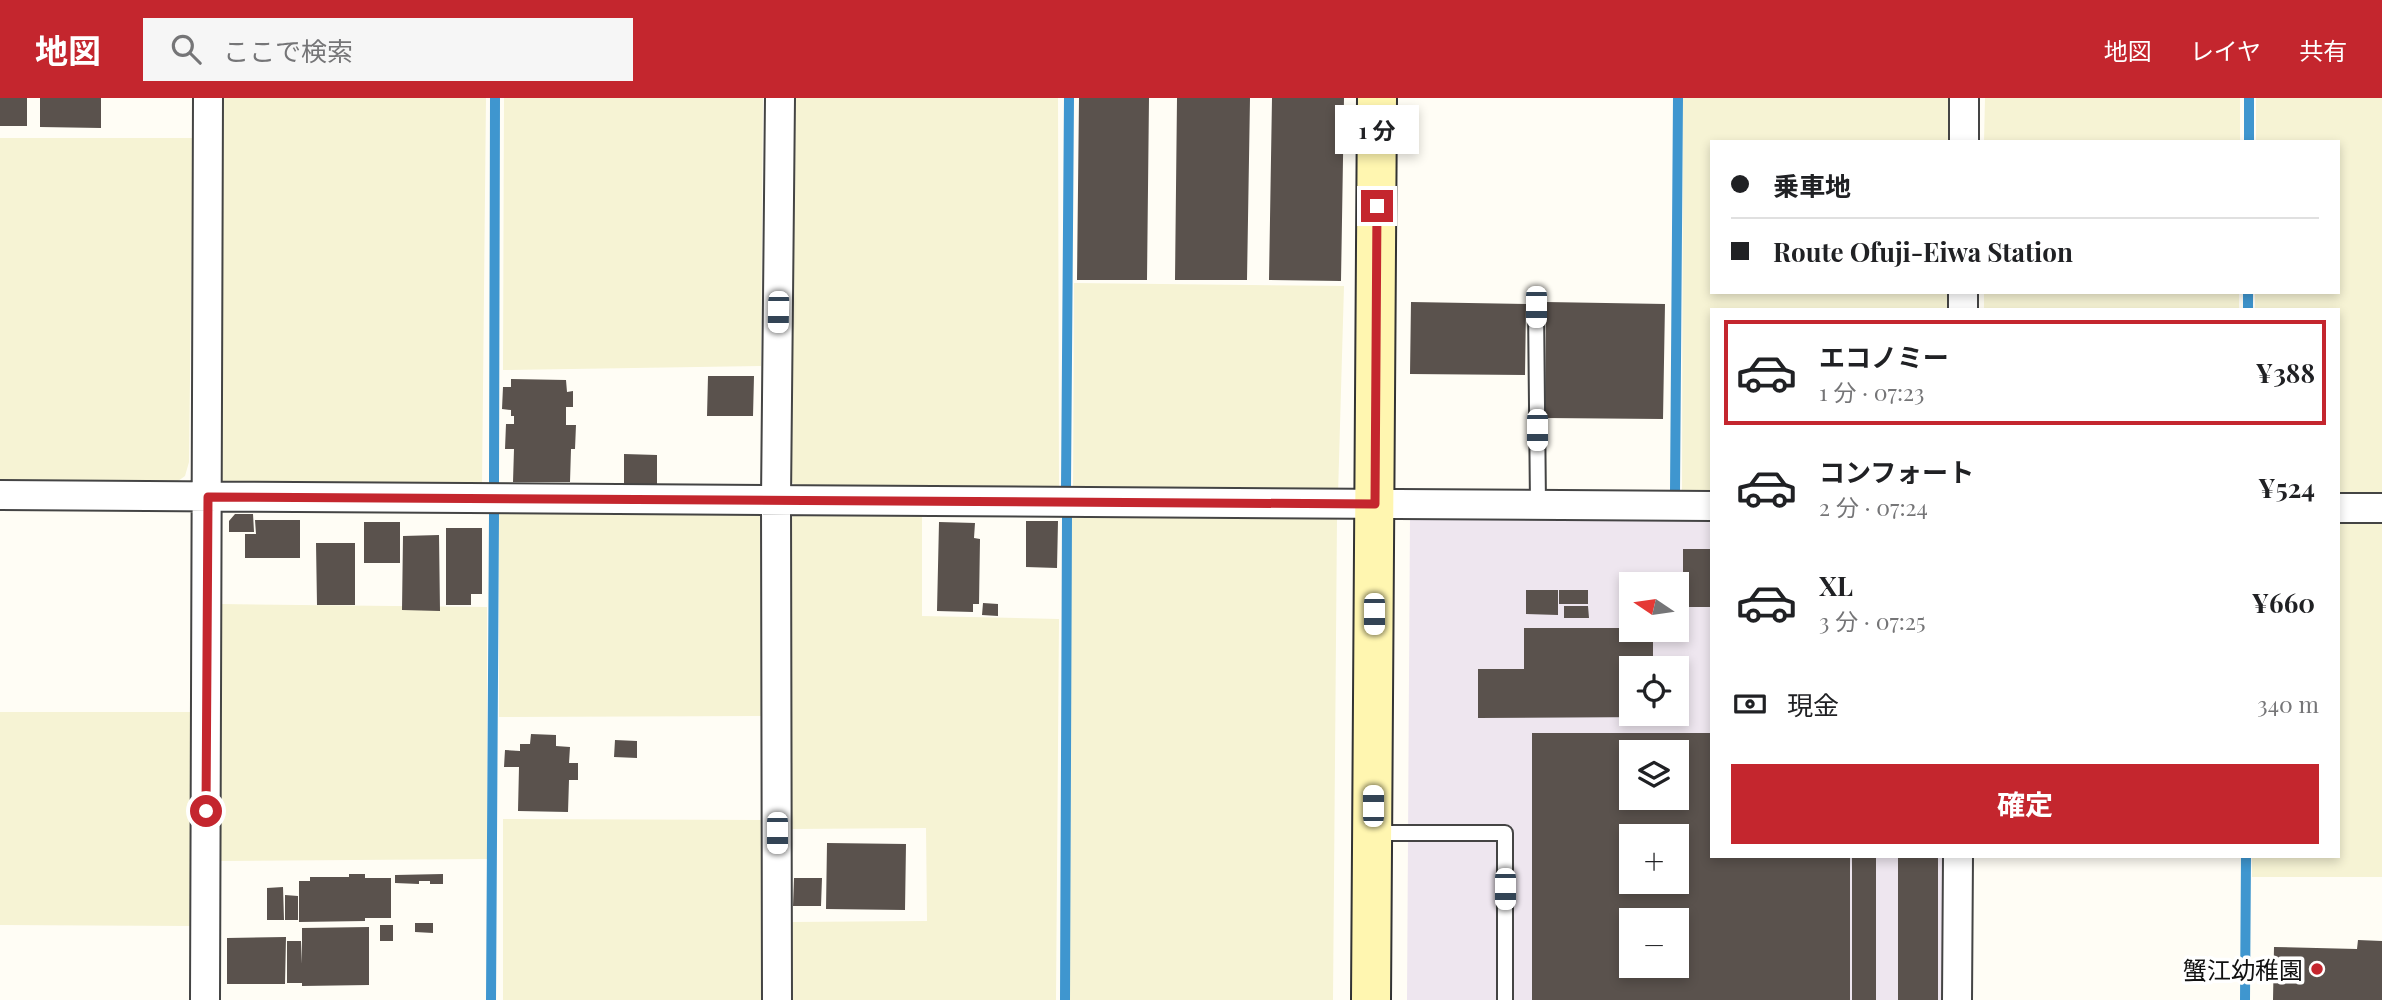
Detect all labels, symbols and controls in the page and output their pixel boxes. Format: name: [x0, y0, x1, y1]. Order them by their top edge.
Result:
search box: [143, 18, 633, 81]
text: 地図: [35, 27, 101, 71]
icon: search: [167, 30, 205, 68]
text: ここで検索: [223, 33, 353, 68]
text: 地図: [2104, 34, 2152, 66]
text: レイヤ: [2190, 34, 2261, 66]
text: 共有: [2299, 34, 2347, 66]
callout: 1 分: [1335, 105, 1419, 154]
text: 1 分: [1358, 114, 1396, 145]
text: 乗車地: [1773, 168, 1851, 203]
route end: [1361, 190, 1393, 222]
text: Route Ofuji-Eiwa Station: [1773, 234, 2073, 269]
car: [1526, 286, 1547, 328]
car: [768, 291, 789, 333]
text: エコノミー: [1819, 339, 1949, 374]
icon: car: [1735, 341, 1798, 404]
text: ¥388: [2256, 355, 2315, 390]
text: 1 分 · 07:23: [1819, 376, 1924, 407]
car: [1527, 409, 1548, 451]
text: コンフォート: [1819, 454, 1974, 489]
icon: car: [1735, 456, 1798, 519]
text: ¥524: [2258, 470, 2315, 505]
text: 2 分 · 07:24: [1819, 491, 1928, 522]
text: XL: [1819, 568, 1853, 603]
icon: car: [1735, 571, 1798, 634]
north arrow: [1619, 572, 1689, 642]
map controls: [1619, 572, 1689, 978]
text: ¥660: [2251, 585, 2315, 620]
car: [1364, 593, 1385, 635]
text: 3 分 · 07:25: [1819, 605, 1925, 636]
button: locate: [1619, 656, 1689, 726]
icon: cash: [1731, 685, 1769, 723]
text: 現金: [1787, 687, 1839, 722]
text: 340 m: [2257, 688, 2319, 719]
button: layers: [1619, 740, 1689, 810]
button: 確定: [1731, 764, 2319, 844]
car: [1363, 785, 1384, 827]
route start: [190, 795, 222, 827]
car: [767, 812, 788, 854]
button: +: [1619, 824, 1689, 894]
car: [1495, 868, 1516, 910]
button: −: [1619, 908, 1689, 978]
place label: 蟹江幼稚園: [2183, 953, 2303, 985]
marker: 蟹江幼稚園: [2309, 961, 2325, 977]

